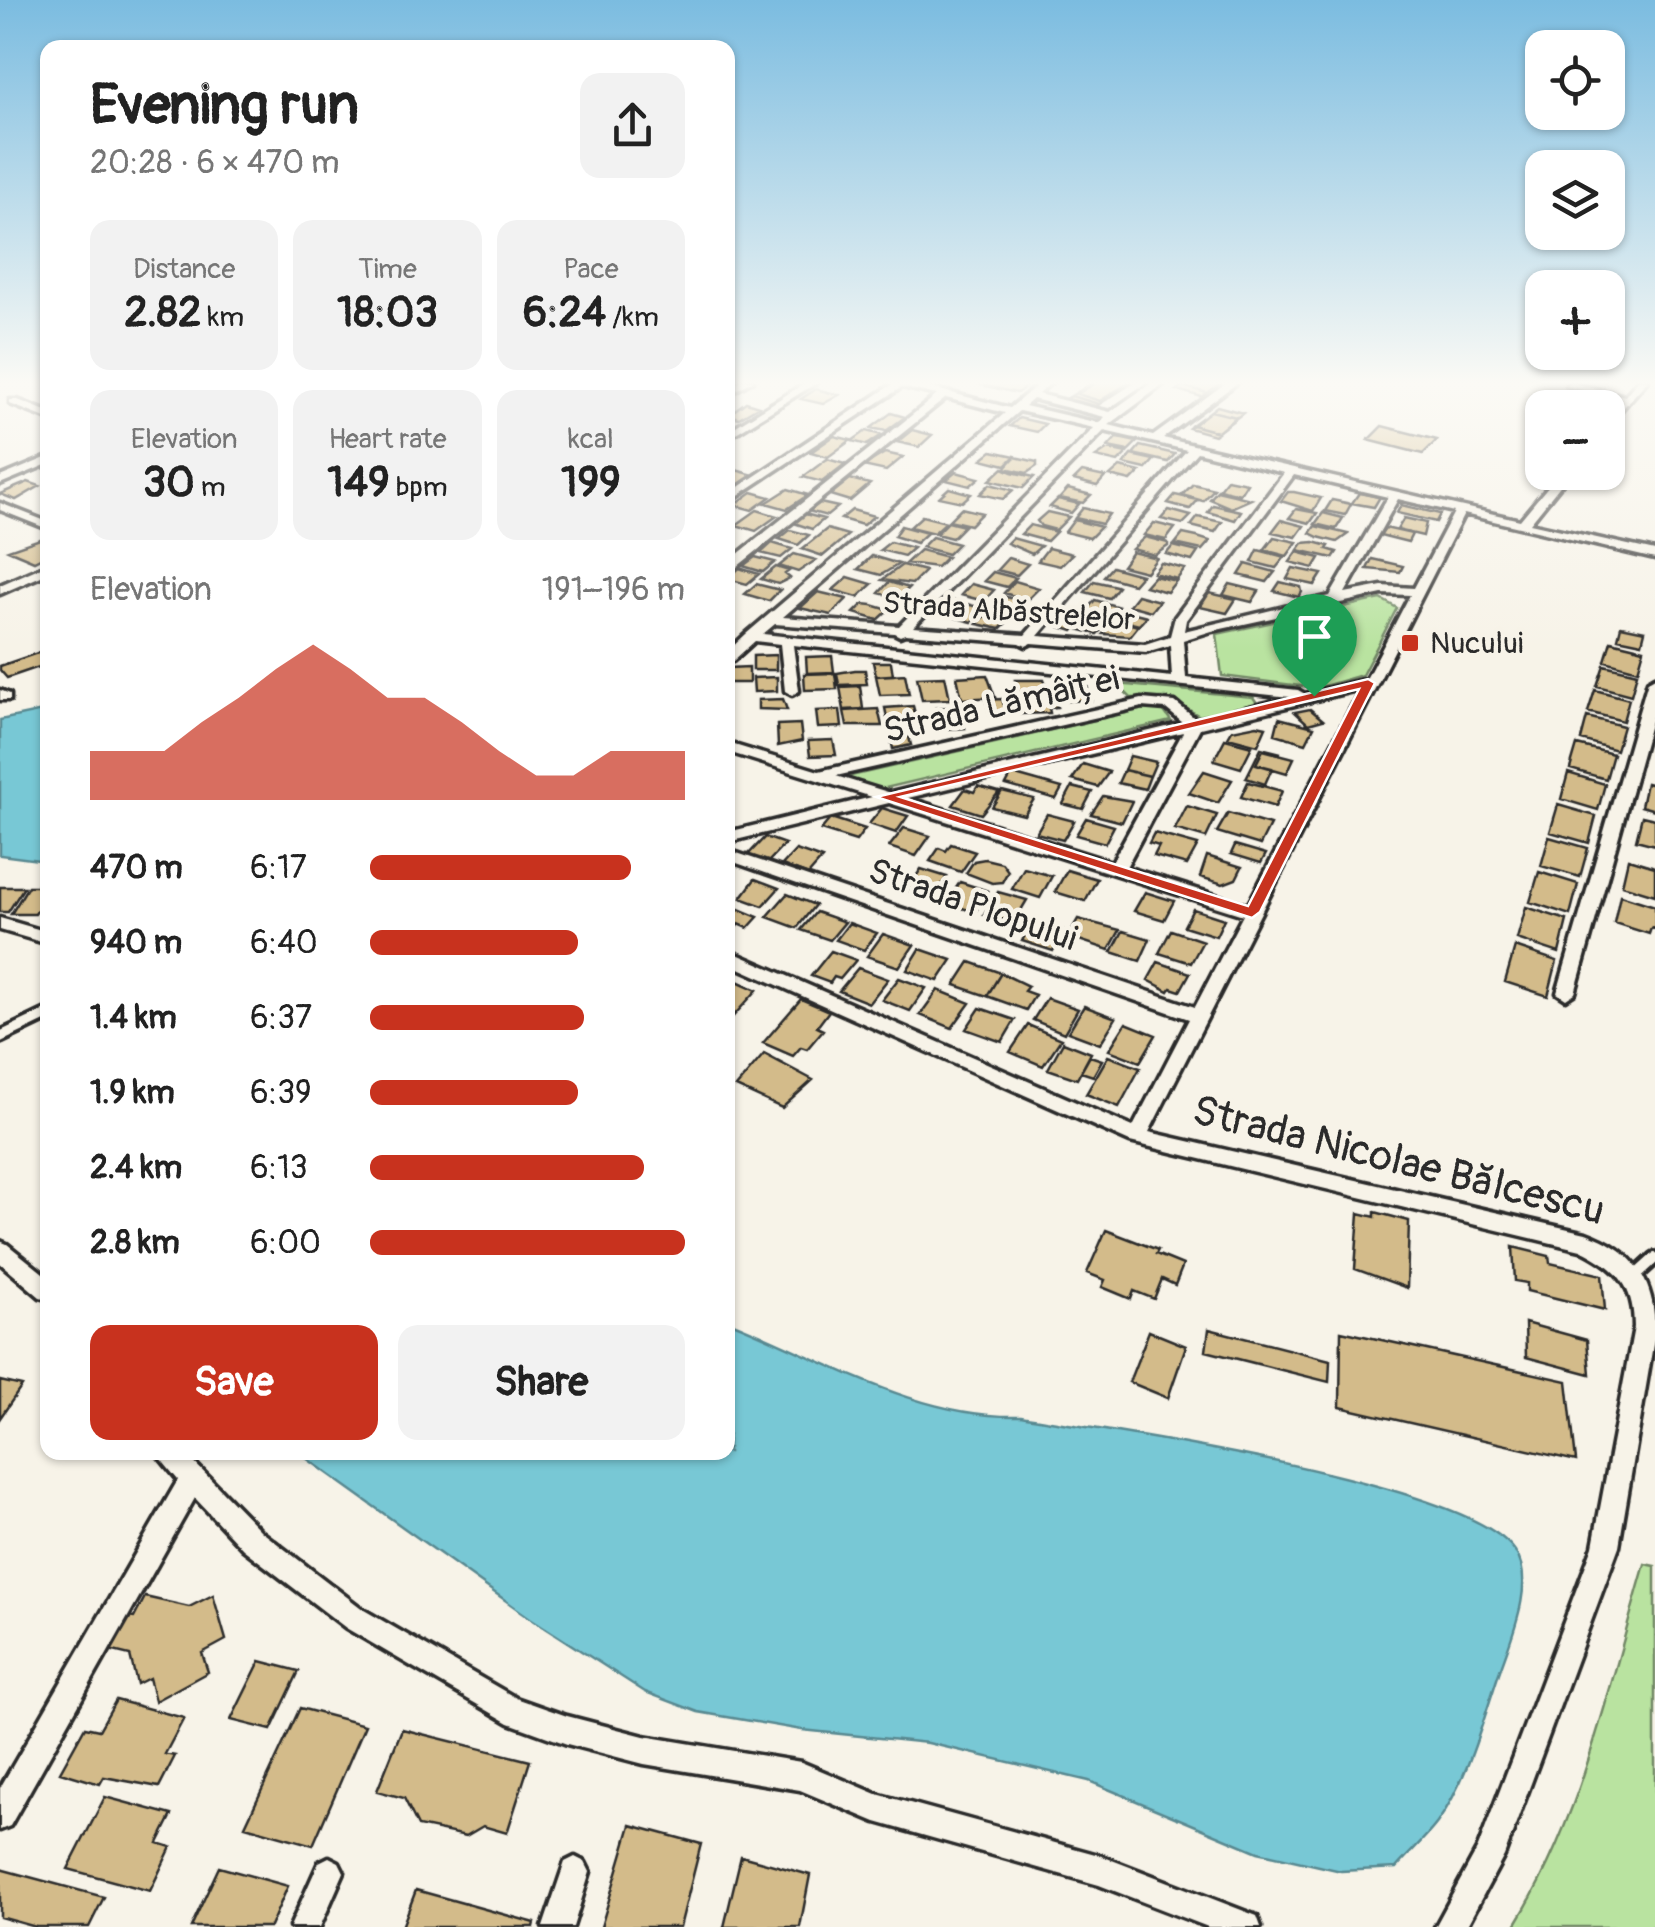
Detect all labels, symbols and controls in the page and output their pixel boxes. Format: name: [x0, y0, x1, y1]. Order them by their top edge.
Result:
map controls: [1525, 30, 1625, 490]
button: locate: [1525, 30, 1625, 130]
text: Evening run: [90, 71, 359, 140]
button: share: [580, 73, 685, 178]
text: 20:28 · 6 × 470 m: [90, 143, 339, 183]
button: layers: [1525, 150, 1625, 250]
text: Distance: [133, 252, 235, 287]
text: Time: [358, 252, 417, 287]
text: Pace: [563, 252, 619, 287]
button: +: [1525, 270, 1625, 370]
text: 2.82: [124, 287, 202, 339]
text: 18:03: [337, 287, 438, 339]
text: 6:24: [523, 287, 606, 339]
text: km: [202, 300, 244, 335]
text: /km: [606, 300, 659, 335]
button: −: [1525, 390, 1625, 490]
text: Elevation: [131, 422, 238, 457]
text: Heart rate: [328, 422, 447, 457]
text: kcal: [568, 422, 614, 457]
text: 30: [143, 457, 195, 509]
text: 149: [327, 457, 390, 509]
text: 199: [561, 457, 621, 509]
text: m: [195, 470, 226, 505]
text: bpm: [390, 470, 448, 505]
text: Elevation: [90, 570, 212, 610]
text: 191–196 m: [542, 570, 685, 610]
street label: Strada Albăstrelelor: [882, 584, 1136, 639]
pin: [1272, 594, 1357, 697]
icon: arrive: [1287, 609, 1342, 664]
place label: Nucului: [1430, 625, 1523, 662]
marker: Nucului: [1399, 632, 1421, 654]
street label: Strada Lămâiței: [879, 657, 1123, 753]
text: 470 m: [90, 848, 183, 888]
text: 6:17: [250, 848, 307, 888]
street label: Strada Plopului: [863, 849, 1083, 961]
text: 940 m: [90, 923, 182, 963]
text: 6:40: [250, 923, 318, 963]
text: 1.4 km: [90, 998, 177, 1038]
text: 6:37: [250, 998, 312, 1038]
text: 1.9 km: [90, 1073, 175, 1113]
text: 6:39: [250, 1073, 312, 1113]
street label: Strada Nicolae Bălcescu: [1187, 1085, 1610, 1237]
text: 2.4 km: [90, 1148, 182, 1188]
text: 6:13: [250, 1148, 308, 1188]
text: 2.8 km: [90, 1223, 180, 1263]
text: 6:00: [250, 1223, 321, 1263]
button: Save: [90, 1325, 378, 1440]
button: Share: [398, 1325, 685, 1440]

